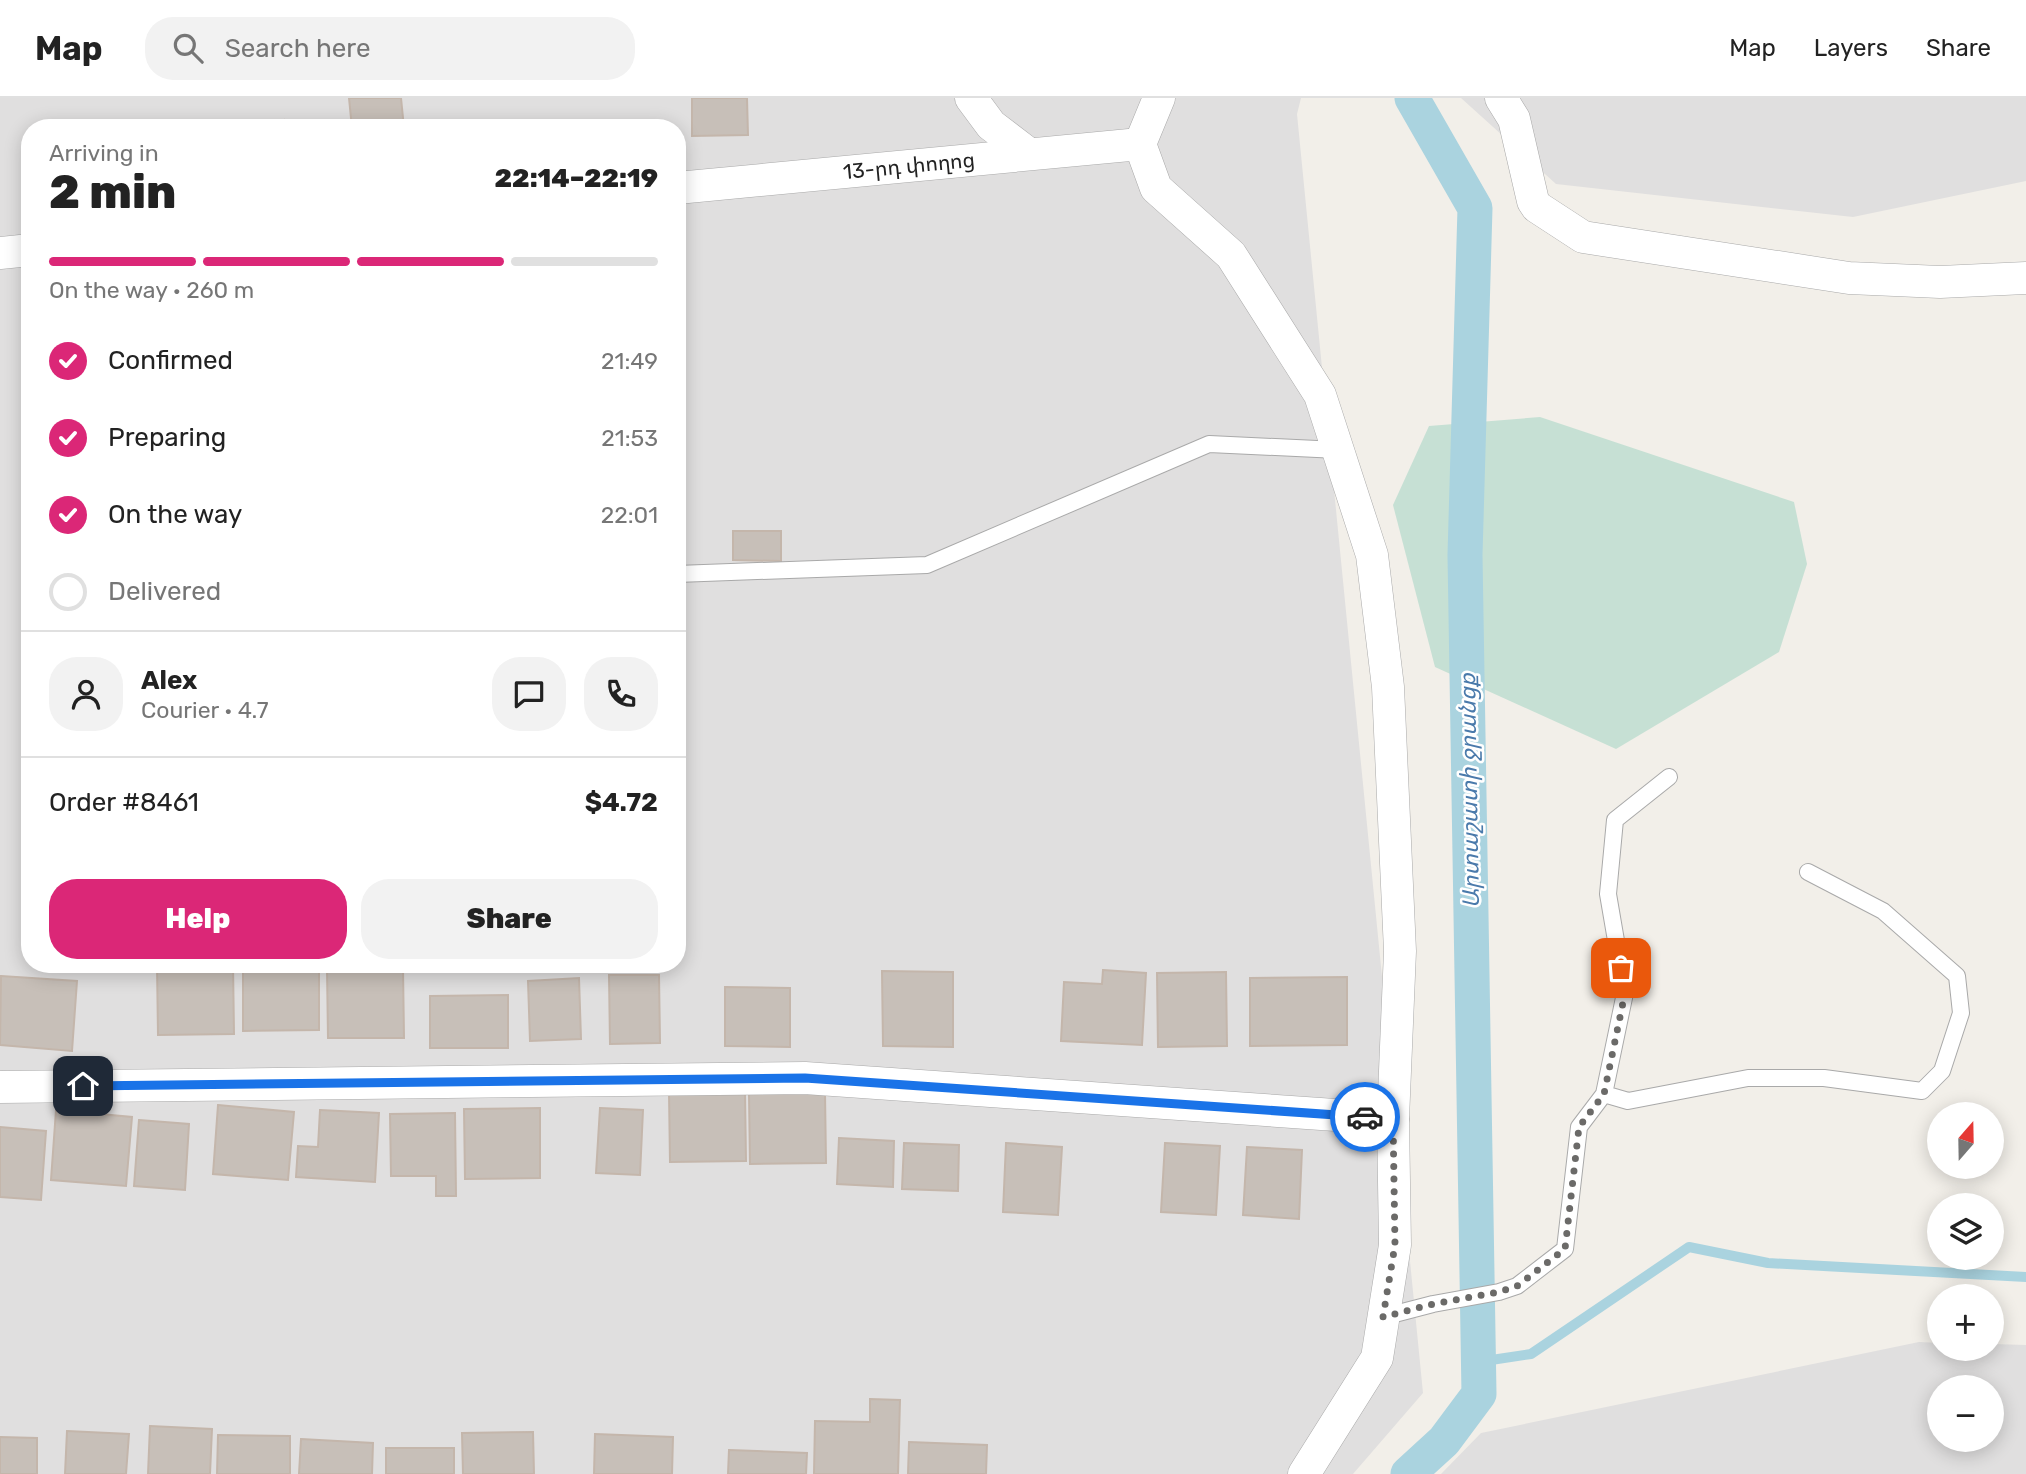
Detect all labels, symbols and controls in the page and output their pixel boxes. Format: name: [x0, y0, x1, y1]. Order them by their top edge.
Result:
search box: [145, 17, 635, 80]
text: Map: [35, 29, 103, 68]
icon: search: [169, 29, 207, 67]
text: Search here: [225, 33, 370, 64]
text: Map: [1729, 34, 1776, 62]
text: Layers: [1814, 34, 1888, 62]
text: Share: [1926, 34, 1991, 62]
text: Arriving in: [49, 139, 159, 167]
street label: 13-րդ փողոց: [842, 147, 976, 184]
text: 22:14–22:19: [494, 163, 658, 194]
text: 2 min: [49, 165, 176, 220]
text: On the way · 260 m: [49, 276, 254, 304]
icon: check: [49, 342, 87, 380]
text: Confirmed: [108, 345, 233, 376]
text: 21:49: [601, 347, 658, 375]
icon: check: [49, 419, 87, 457]
text: Preparing: [108, 422, 226, 453]
text: 21:53: [601, 424, 658, 452]
icon: check: [49, 496, 87, 534]
text: On the way: [108, 499, 242, 530]
text: 22:01: [601, 501, 658, 529]
text: Delivered: [108, 576, 221, 607]
button: person: [49, 657, 123, 731]
button: chat: [492, 657, 566, 731]
button: phone: [584, 657, 658, 731]
text: Alex: [141, 665, 197, 696]
water label: Արտաշատի ջրանցք: [1453, 672, 1485, 909]
text: Courier · 4.7: [141, 696, 268, 724]
text: Order #8461: [49, 787, 199, 818]
text: $4.72: [585, 787, 658, 818]
button: Help: [49, 879, 347, 959]
button: Share: [361, 879, 658, 959]
pin: [1591, 938, 1651, 998]
icon: bag: [1602, 949, 1640, 987]
pin: [53, 1056, 113, 1116]
icon: home: [64, 1067, 102, 1105]
courier: [1330, 1082, 1400, 1152]
icon: car: [1346, 1098, 1384, 1136]
north arrow: [1927, 1102, 2004, 1180]
map controls: [1927, 1102, 2004, 1452]
button: layers: [1927, 1193, 2004, 1270]
button: +: [1927, 1284, 2004, 1361]
button: −: [1927, 1375, 2004, 1452]

